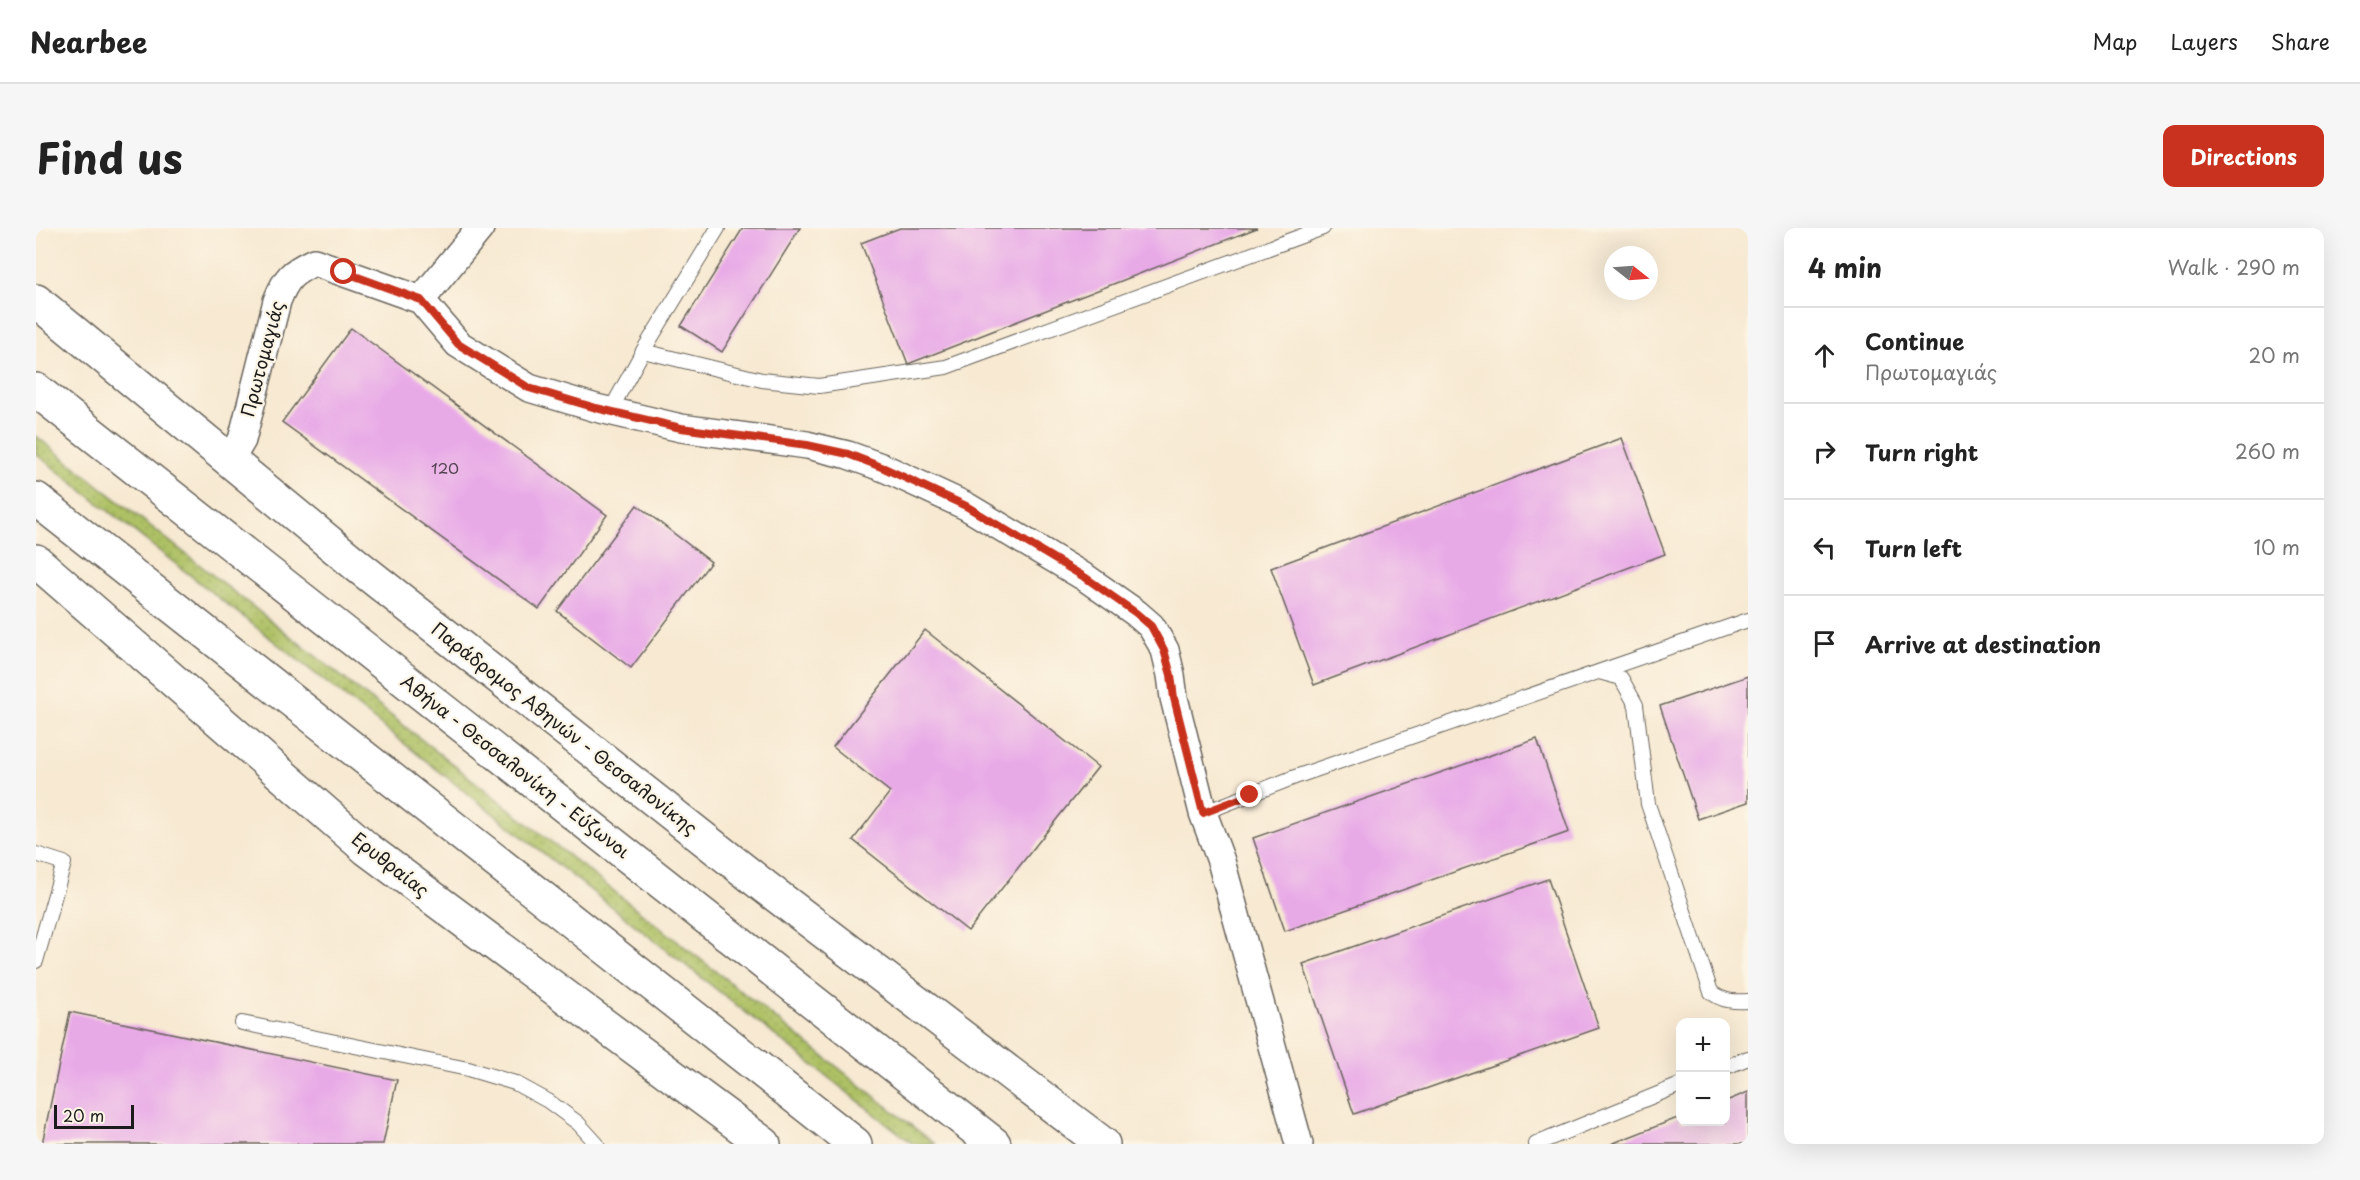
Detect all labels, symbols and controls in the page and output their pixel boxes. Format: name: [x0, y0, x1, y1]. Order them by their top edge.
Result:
text: Nearbee: [30, 20, 147, 63]
text: Map: [2093, 25, 2137, 57]
text: Layers: [2170, 25, 2238, 57]
text: Share: [2271, 25, 2330, 57]
text: Find us: [36, 125, 183, 188]
button: Directions: [2163, 125, 2324, 187]
north arrow: [1604, 246, 1658, 300]
text: 4 min: [1808, 248, 1882, 287]
text: Walk · 290 m: [2168, 252, 2300, 282]
route start: [330, 258, 356, 284]
street label: Πρωτομαγιάς: [233, 298, 290, 420]
text: Continue: [1865, 324, 1964, 357]
icon: ahead: [1808, 339, 1841, 372]
text: 20 m: [2248, 340, 2300, 370]
text: Πρωτομαγιάς: [1865, 357, 1997, 387]
icon: right: [1808, 435, 1841, 468]
text: Turn right: [1865, 435, 1978, 468]
text: 260 m: [2235, 436, 2300, 466]
house number: 120: [431, 456, 459, 479]
icon: left: [1808, 531, 1841, 564]
text: Turn left: [1865, 531, 1962, 564]
text: 10 m: [2253, 532, 2300, 562]
street label: Παράδρομος Αθηνών - Θεσσαλονίκης: [426, 615, 704, 840]
icon: arrive: [1808, 627, 1841, 660]
text: Arrive at destination: [1865, 627, 2101, 660]
street label: Αθήνα - Θεσσαλονίκη - Εύζωνοι: [395, 668, 636, 864]
route end: [1236, 781, 1262, 807]
street label: Ερυθραίας: [346, 825, 435, 903]
map controls: [1676, 1018, 1730, 1126]
button: +: [1676, 1018, 1730, 1072]
button: −: [1676, 1072, 1730, 1126]
scale bar: [54, 1102, 134, 1130]
text: 20 m: [63, 1103, 104, 1127]

